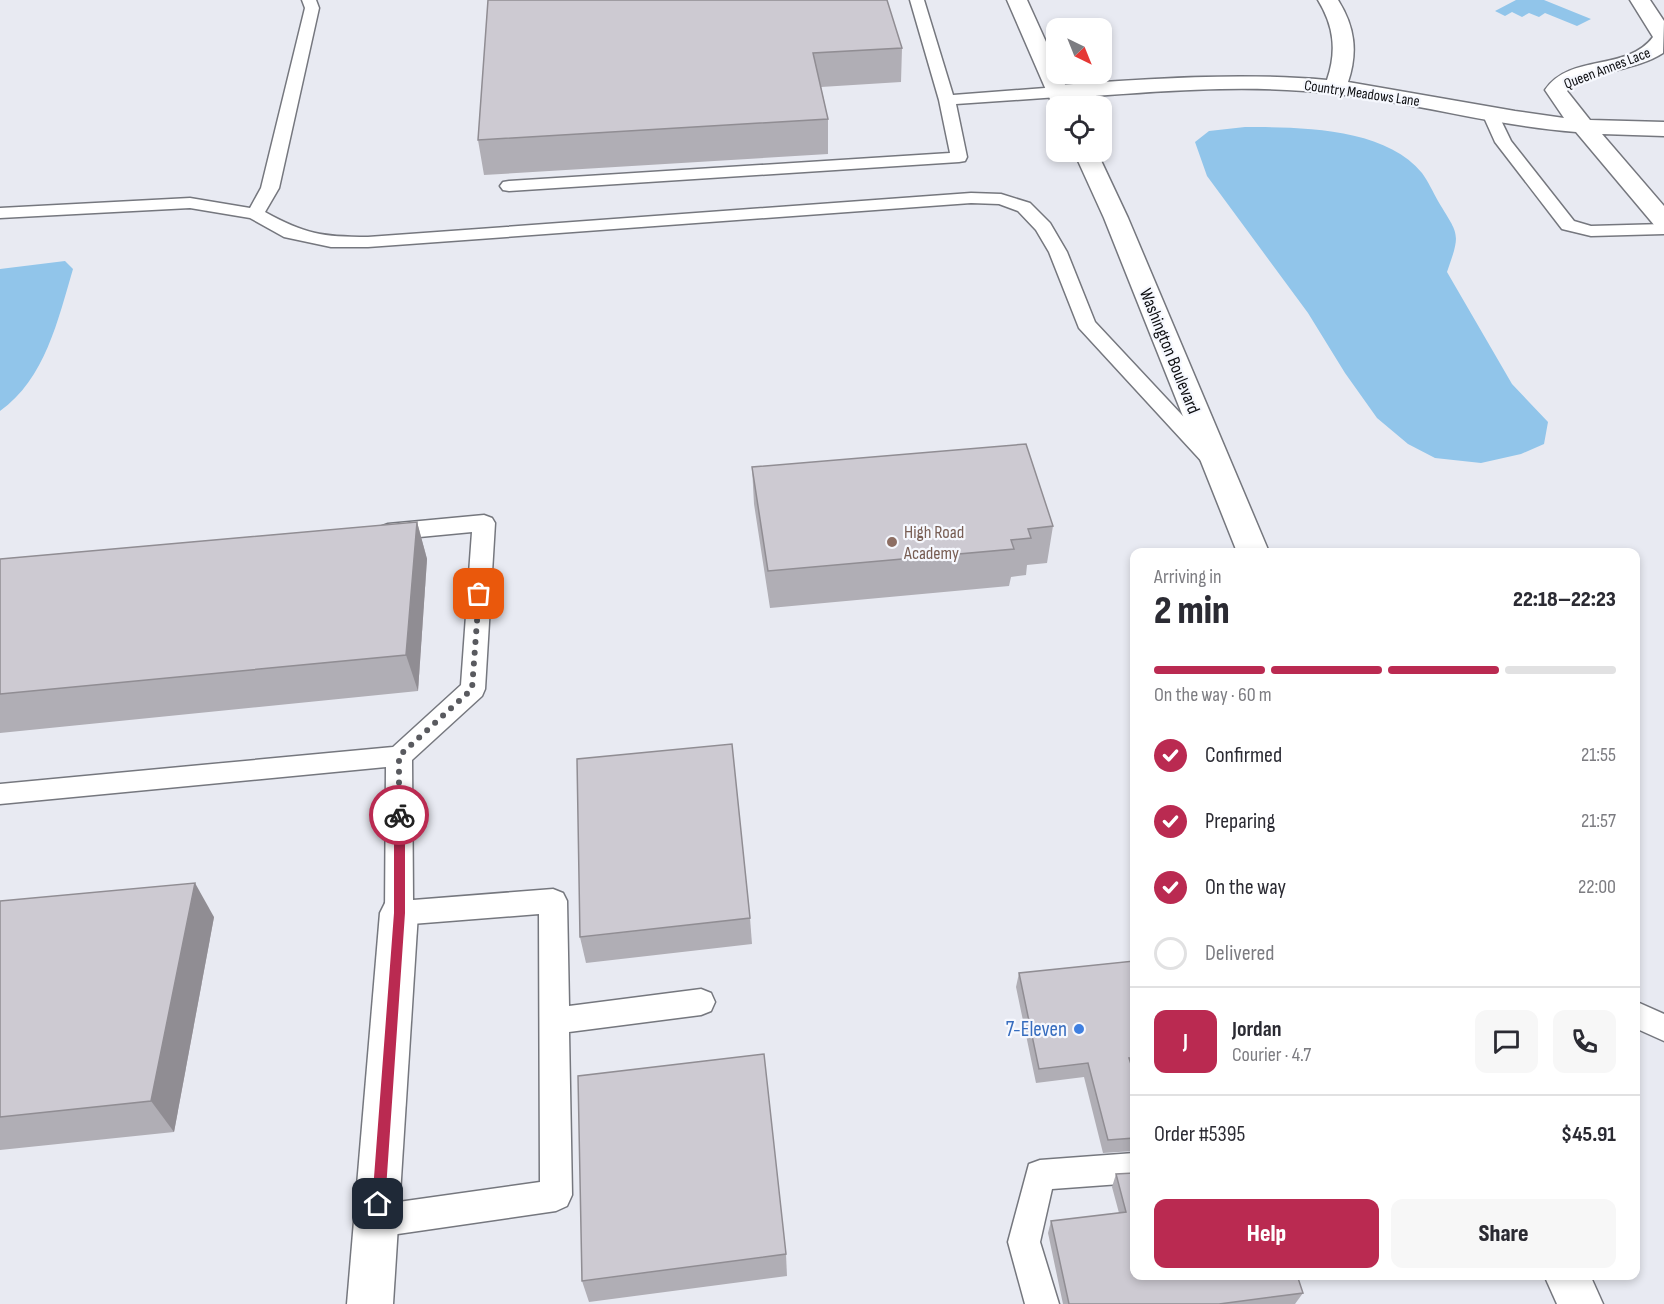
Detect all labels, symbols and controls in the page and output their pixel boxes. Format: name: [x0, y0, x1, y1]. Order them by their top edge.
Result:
north arrow: [1046, 18, 1112, 84]
map controls: [1046, 18, 1112, 162]
street label: Queen Annes Lace: [1561, 43, 1653, 94]
street label: Country Meadows Lane: [1303, 76, 1421, 111]
button: locate: [1046, 96, 1112, 162]
street label: Washington Boulevard: [1135, 285, 1204, 417]
place label: High Road Academy: [903, 522, 964, 564]
marker: High Road Academy: [885, 535, 899, 549]
text: Arriving in: [1154, 565, 1222, 589]
pin: [453, 568, 504, 619]
icon: bag: [462, 577, 495, 610]
text: 22:18–22:23: [1513, 586, 1616, 613]
text: 2 min: [1154, 588, 1230, 635]
text: On the way · 60 m: [1154, 683, 1272, 707]
icon: check: [1154, 739, 1187, 772]
text: Confirmed: [1205, 742, 1282, 769]
text: 21:55: [1581, 743, 1616, 767]
courier: [369, 785, 429, 845]
icon: bike: [383, 799, 416, 832]
icon: check: [1154, 805, 1187, 838]
text: Preparing: [1205, 808, 1275, 835]
text: 21:57: [1581, 809, 1616, 833]
icon: check: [1154, 871, 1187, 904]
text: On the way: [1205, 874, 1286, 901]
text: 22:00: [1578, 875, 1616, 899]
text: Delivered: [1205, 940, 1274, 967]
button: chat: [1475, 1010, 1538, 1073]
button: phone: [1553, 1010, 1616, 1073]
text: Jordan: [1232, 1016, 1281, 1043]
place label: 7-Eleven: [1006, 1017, 1067, 1042]
marker: 7-Eleven: [1072, 1022, 1086, 1036]
text: J: [1183, 1028, 1188, 1055]
text: Courier · 4.7: [1232, 1043, 1311, 1067]
text: Order #5395: [1154, 1121, 1245, 1148]
text: $45.91: [1561, 1121, 1616, 1148]
pin: [352, 1178, 403, 1229]
icon: home: [361, 1187, 394, 1220]
button: Help: [1154, 1199, 1379, 1268]
button: Share: [1391, 1199, 1616, 1268]

